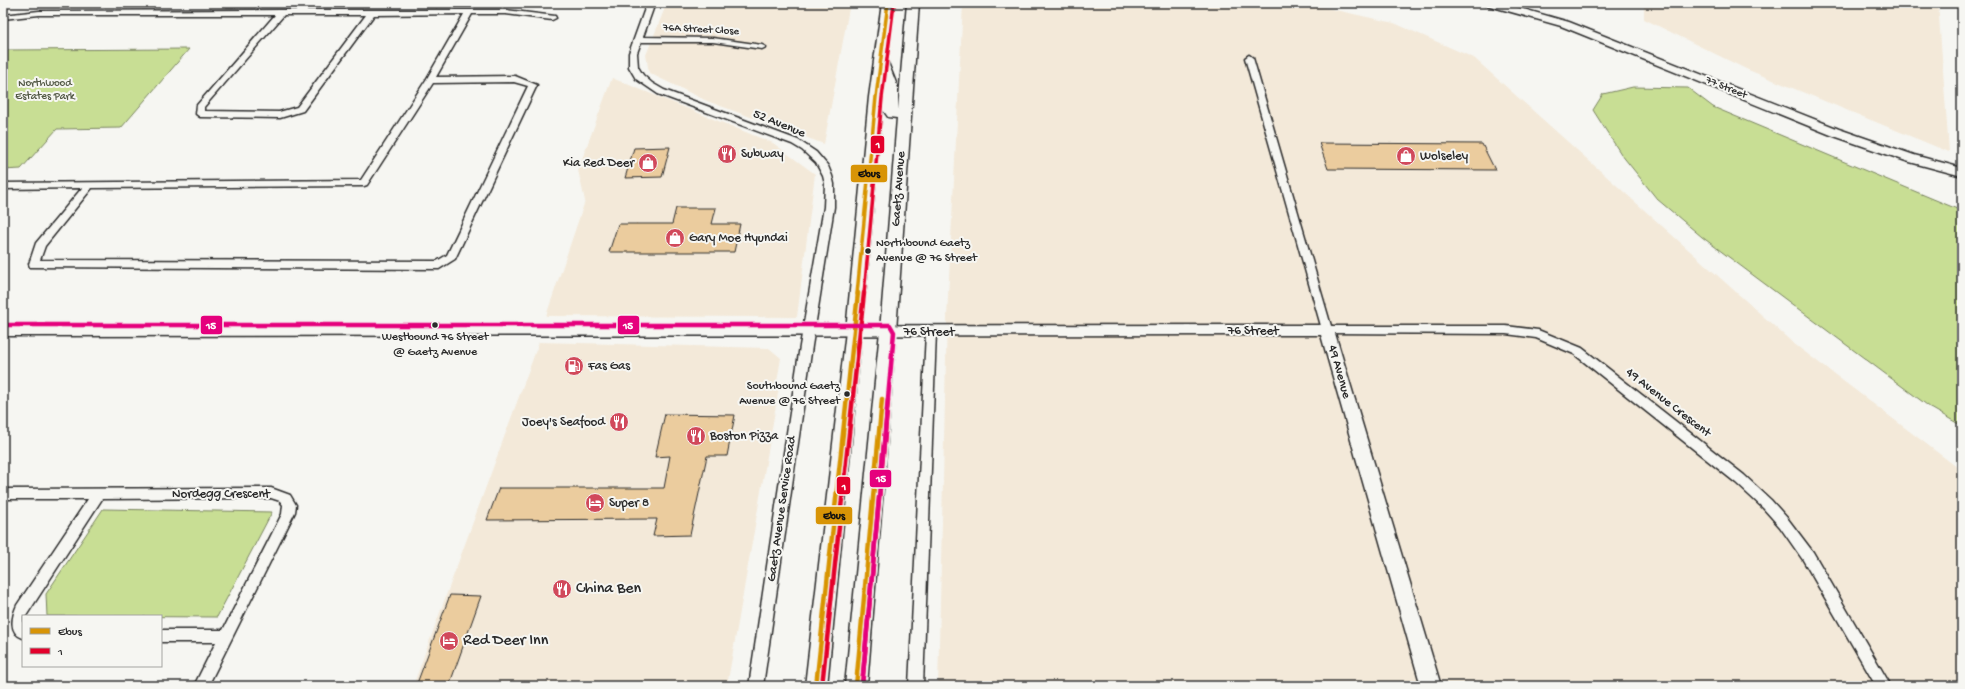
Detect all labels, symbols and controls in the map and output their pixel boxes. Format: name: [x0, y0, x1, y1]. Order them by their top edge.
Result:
street label: 76A Street Close: [662, 22, 740, 38]
street label: 77 Street: [1703, 74, 1750, 102]
park label: Northwood Estates Park: [15, 78, 76, 103]
street label: 52 Avenue: [751, 107, 808, 141]
line badge: 1: [870, 135, 885, 154]
text: 1: [875, 140, 880, 152]
restaurant icon: Subway: [716, 143, 738, 165]
shop icon: Wolseley: [1395, 145, 1417, 167]
place label: Subway: [741, 147, 784, 162]
place label: Wolseley: [1420, 149, 1469, 164]
street label: Gaetz Avenue: [889, 151, 909, 227]
shop icon: Kia Red Deer: [637, 152, 659, 174]
place label: Kia Red Deer: [563, 156, 635, 171]
line badge: Ebus: [850, 164, 888, 183]
text: Ebus: [857, 169, 881, 181]
shop icon: Gary Moe Hyundai: [664, 227, 686, 249]
place label: Gary Moe Hyundai: [689, 231, 788, 246]
place label: Northbound Gaetz Avenue @ 76 Street: [876, 237, 978, 266]
marker: Northbound Gaetz Avenue @ 76 Street: [863, 246, 873, 256]
line badge: 15: [200, 315, 223, 335]
line badge: 15: [617, 315, 640, 335]
marker: Westbound 76 Street @ Gaetz Avenue: [430, 320, 440, 330]
text: 15: [205, 321, 216, 333]
text: 15: [622, 321, 633, 333]
street label: 76 Street: [1226, 324, 1280, 339]
street label: 76 Street: [902, 325, 956, 340]
place label: Westbound 76 Street @ Gaetz Avenue: [382, 331, 489, 360]
street label: 49 Avenue: [1324, 344, 1354, 401]
fuel station icon: Fas Gas: [563, 355, 585, 377]
place label: Fas Gas: [587, 359, 631, 374]
street label: 49 Avenue Crescent: [1623, 365, 1715, 442]
place label: Southbound Gaetz Avenue @ 76 Street: [739, 380, 841, 409]
marker: Southbound Gaetz Avenue @ 76 Street: [842, 389, 852, 399]
restaurant icon: Joey's Seafood: [608, 411, 630, 433]
place label: Joey's Seafood: [522, 415, 606, 430]
restaurant icon: Boston Pizza: [685, 425, 707, 447]
place label: Boston Pizza: [709, 429, 779, 444]
street label: Gaetz Avenue Service Road: [764, 434, 800, 583]
line badge: 15: [869, 469, 892, 488]
text: 15: [875, 474, 886, 486]
line badge: 1: [836, 476, 851, 495]
text: 1: [841, 482, 846, 494]
street label: Nordegg Crescent: [172, 487, 272, 502]
hotel icon: Super 8: [584, 492, 606, 514]
place label: Super 8: [609, 496, 649, 511]
line badge: Ebus: [815, 506, 853, 525]
text: Ebus: [822, 511, 846, 523]
restaurant icon: China Ben: [551, 578, 573, 600]
place label: China Ben: [576, 580, 641, 599]
legend: [22, 615, 162, 667]
text: Ebus: [58, 626, 82, 640]
hotel icon: Red Deer Inn: [438, 630, 460, 652]
place label: Red Deer Inn: [463, 632, 549, 651]
text: 1: [57, 646, 63, 660]

